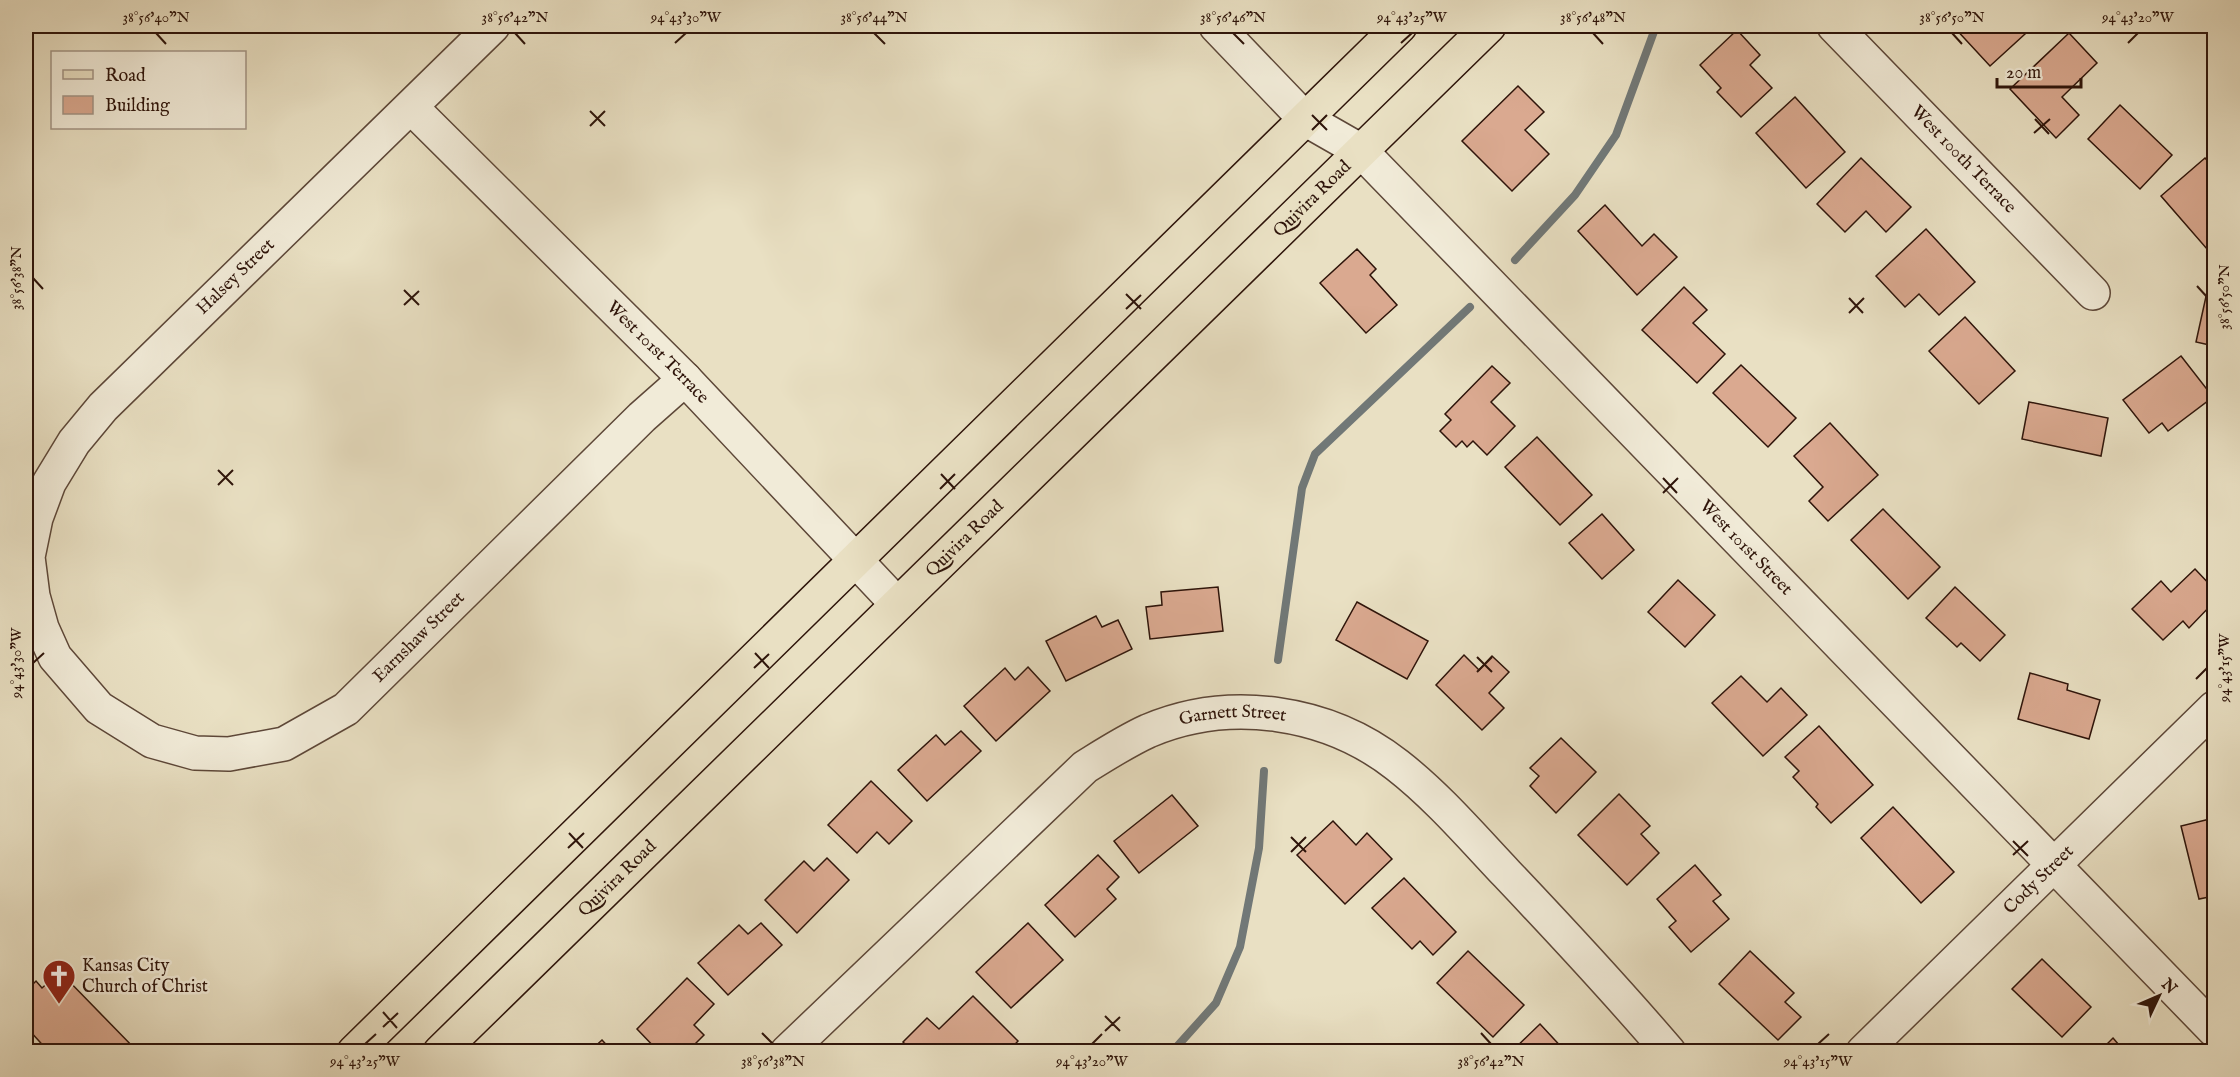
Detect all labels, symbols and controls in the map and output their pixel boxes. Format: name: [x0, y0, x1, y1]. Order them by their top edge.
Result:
text: 38°56'40"N: [122, 8, 190, 27]
text: 38°56'42"N: [482, 8, 548, 27]
text: 94°43'30"W: [650, 8, 722, 27]
text: 38°56'44"N: [840, 8, 908, 27]
text: 38°56'46"N: [1200, 8, 1266, 27]
text: 94°43'25"W: [1376, 8, 1448, 27]
text: 38°56'48"N: [1560, 8, 1626, 27]
text: 38°56'50"N: [1919, 8, 1985, 27]
text: 94°43'20"W: [2101, 8, 2175, 27]
legend: [51, 51, 246, 129]
scale bar: [1997, 51, 2081, 89]
text: 20 m: [2006, 62, 2041, 85]
text: Road: [105, 65, 146, 88]
text: Building: [105, 95, 170, 118]
street label: West 100th Terrace: [1906, 101, 2021, 218]
street label: Quivira Road: [1268, 155, 1356, 242]
street label: Halsey Street: [192, 234, 280, 320]
text: 38°56'38"N: [7, 246, 26, 310]
text: 38°56'50"N: [2215, 264, 2234, 330]
street label: West 101st Terrace: [601, 296, 714, 409]
street label: Quivira Road: [921, 495, 1009, 582]
street label: West 101st Street: [1694, 495, 1797, 600]
street label: Earnshaw Street: [368, 587, 470, 688]
text: 94°43'30"W: [7, 627, 26, 699]
text: 94°43'15"W: [2215, 633, 2234, 703]
street label: Garnett Street: [1177, 701, 1288, 731]
street label: Quivira Road: [573, 835, 662, 922]
street label: Cody Street: [1999, 840, 2079, 919]
place label: Kansas City Church of Christ: [82, 955, 208, 999]
church icon: Kansas City Church of Christ: [41, 958, 77, 1005]
north arrow: [2129, 966, 2189, 1026]
text: N: [2156, 974, 2180, 999]
text: 94°43'25"W: [329, 1052, 401, 1071]
text: 38°56'38"N: [741, 1052, 805, 1071]
text: 94°43'20"W: [1055, 1052, 1129, 1071]
text: 38°56'42"N: [1458, 1052, 1524, 1071]
text: 94°43'15"W: [1783, 1052, 1853, 1071]

